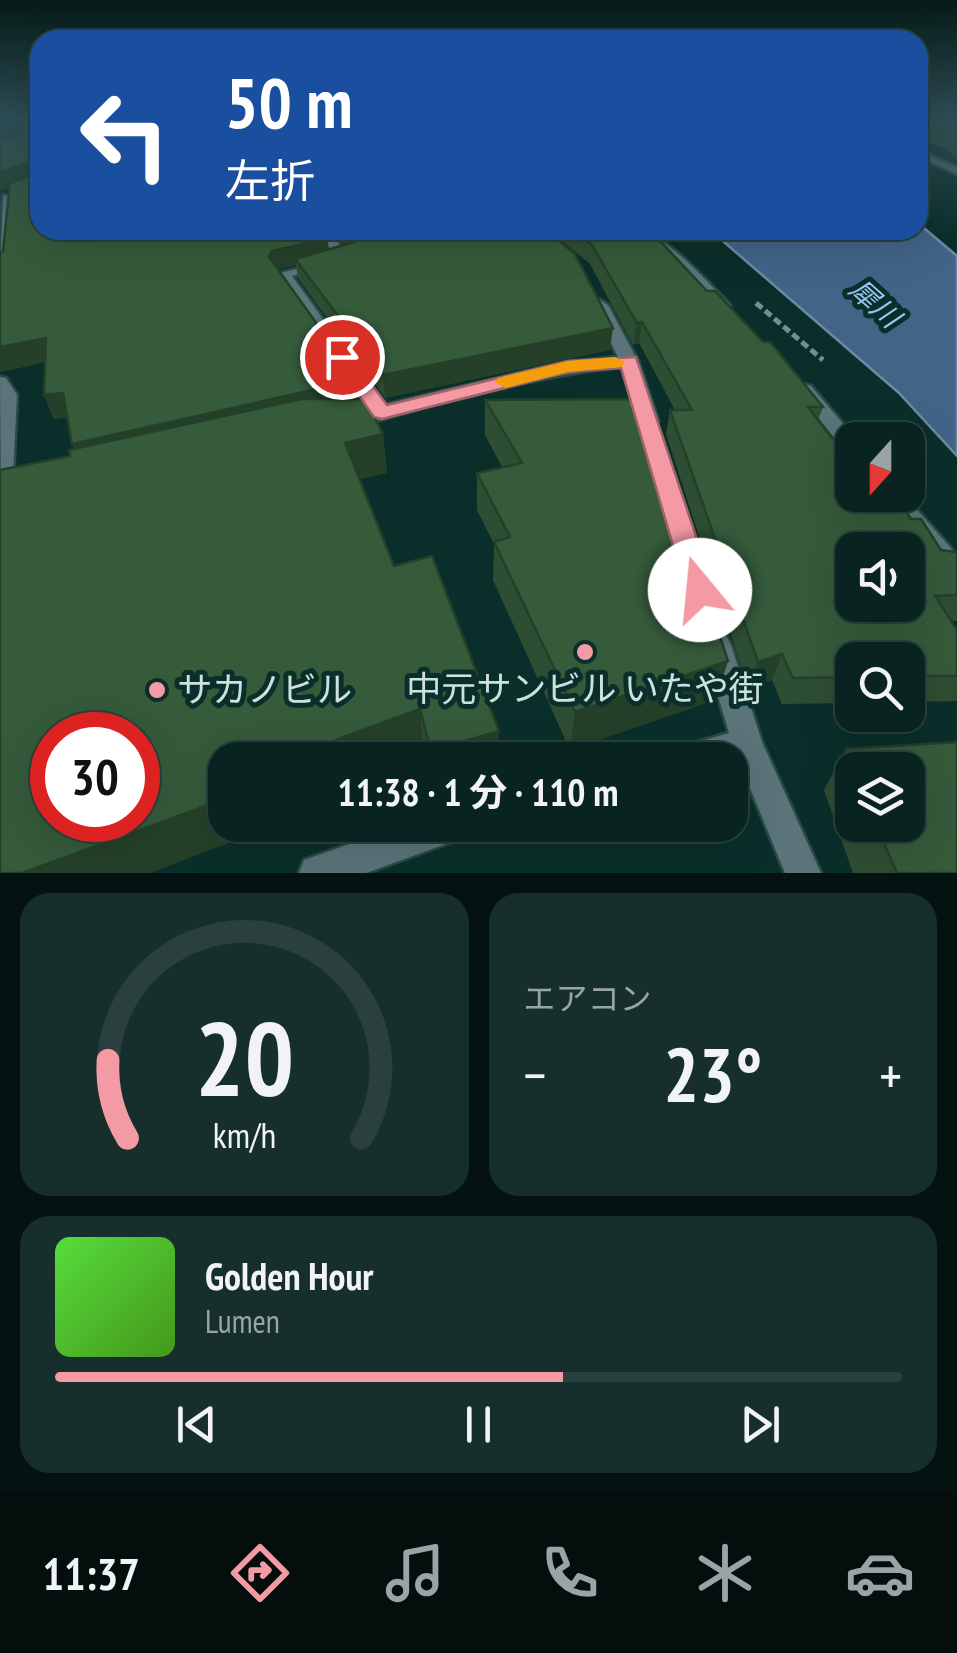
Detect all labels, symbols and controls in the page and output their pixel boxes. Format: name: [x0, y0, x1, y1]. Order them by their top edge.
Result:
text: 50 m: [225, 57, 353, 147]
icon: left: [60, 70, 190, 200]
text: 左折: [225, 151, 315, 209]
water label: 犀川: [842, 270, 911, 337]
pin: [300, 315, 385, 400]
icon: arrive: [315, 330, 370, 385]
north arrow: [835, 422, 925, 512]
map controls: [835, 422, 925, 842]
button: sound: [835, 532, 925, 622]
position arrow: [648, 538, 752, 642]
marker: 中元サンビル いたや街: [574, 641, 596, 663]
button: search: [835, 642, 925, 732]
place label: 中元サンビル いたや街: [406, 665, 764, 711]
place label: サカノビル: [177, 666, 352, 712]
marker: サカノビル: [146, 679, 168, 701]
speed limit sign: 30: [30, 712, 160, 842]
button: layers: [835, 752, 925, 842]
text: 11:38 · 1 分 · 110 m: [338, 767, 618, 816]
text: エアコン: [524, 977, 652, 1019]
text: 20: [195, 990, 294, 1125]
text: 23°: [663, 1026, 762, 1123]
text: −: [524, 1039, 546, 1110]
text: +: [879, 1039, 902, 1110]
text: km/h: [213, 1112, 276, 1158]
text: Golden Hour: [205, 1251, 374, 1300]
text: Lumen: [205, 1300, 280, 1342]
icon: previous: [169, 1397, 224, 1452]
icon: pause: [451, 1397, 506, 1452]
icon: next: [733, 1397, 788, 1452]
icon: directions: [225, 1538, 295, 1608]
icon: music: [380, 1538, 450, 1608]
icon: phone: [535, 1538, 605, 1608]
icon: climate: [690, 1538, 760, 1608]
icon: car: [845, 1538, 915, 1608]
text: 11:37: [42, 1544, 140, 1602]

